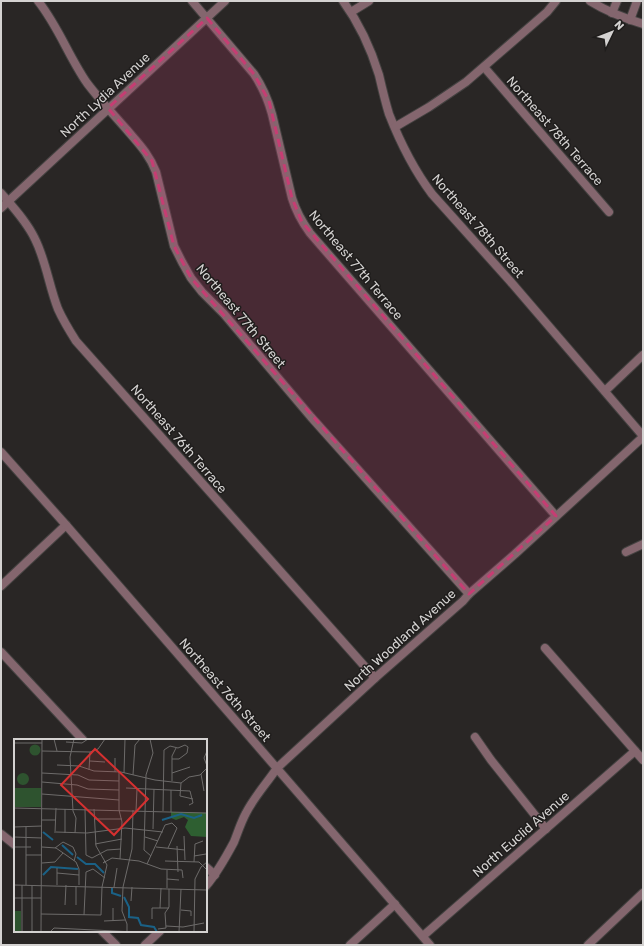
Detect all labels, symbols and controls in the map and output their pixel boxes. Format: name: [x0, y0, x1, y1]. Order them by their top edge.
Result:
north arrow: [592, 12, 632, 52]
text: N: [611, 18, 626, 33]
street label: North Lydia Avenue: [57, 50, 153, 140]
street label: Northeast 78th Terrace: [504, 73, 606, 189]
street label: Northeast 78th Street: [429, 171, 527, 281]
street label: Northeast 77th Terrace: [306, 207, 406, 323]
street label: Northeast 77th Street: [193, 261, 289, 371]
street label: Northeast 76th Terrace: [128, 382, 230, 496]
street label: North Woodland Avenue: [341, 586, 459, 694]
street label: Northeast 76th Street: [176, 635, 274, 745]
inset map: [14, 739, 207, 932]
street label: North Euclid Avenue: [470, 788, 572, 880]

